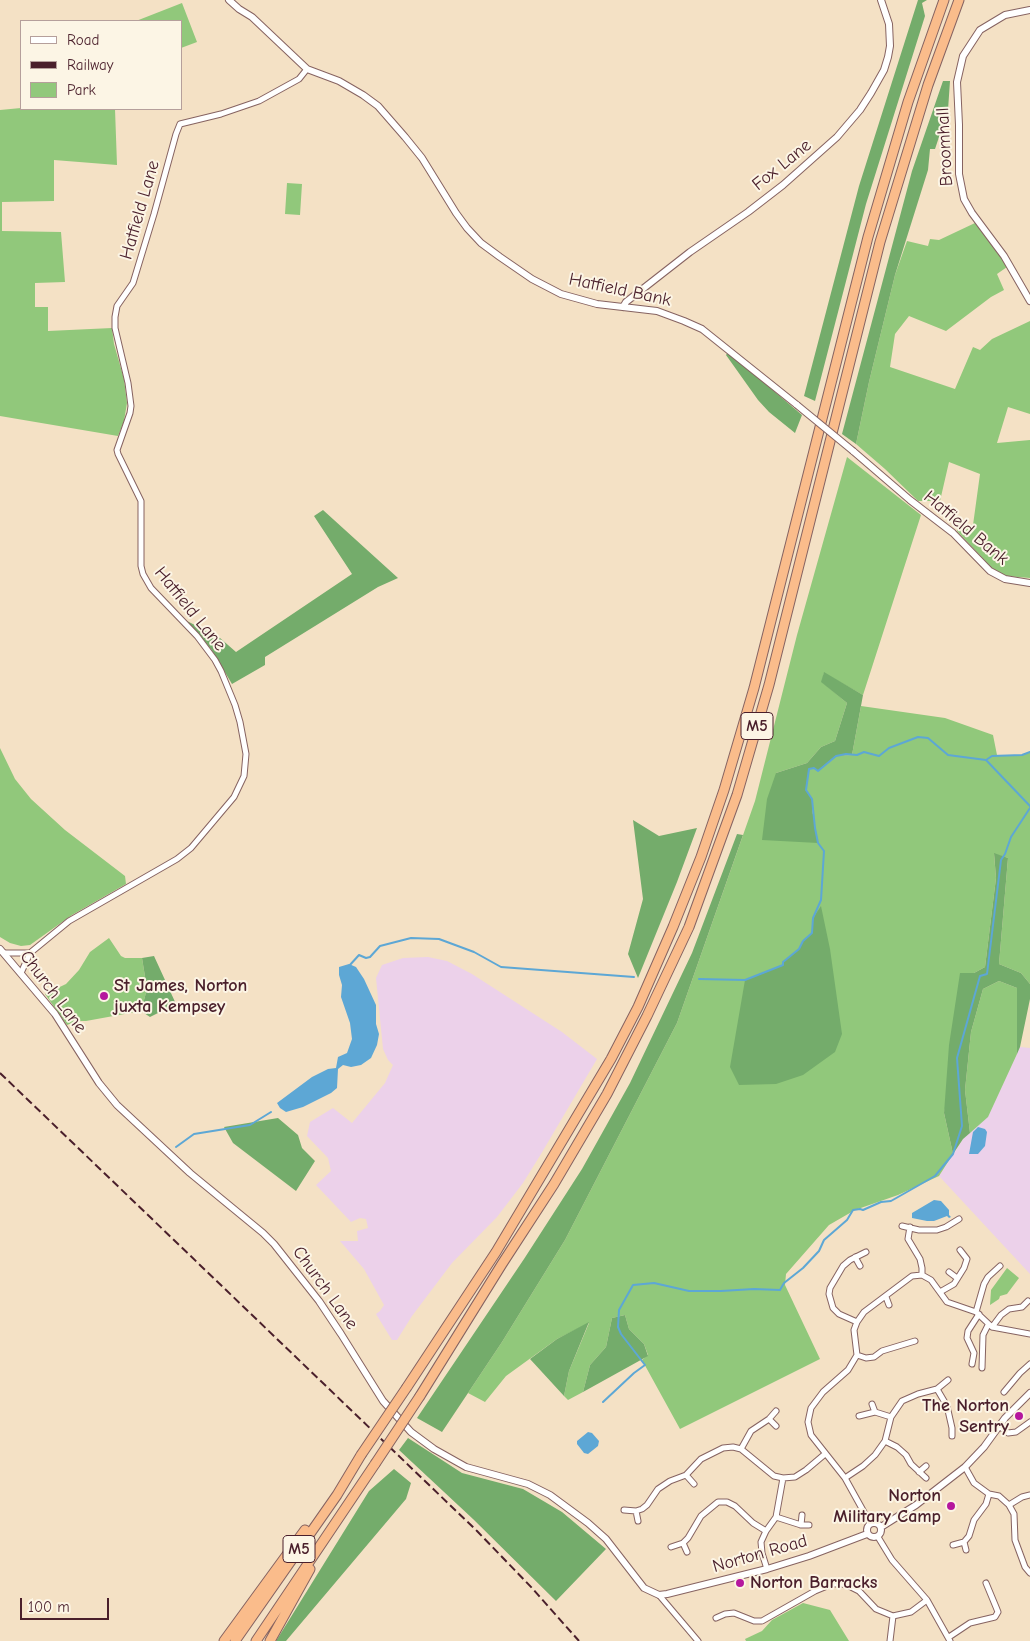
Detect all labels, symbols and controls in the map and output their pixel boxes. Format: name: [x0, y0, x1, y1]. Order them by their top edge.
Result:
legend: [20, 20, 182, 110]
text: Road: [67, 31, 99, 49]
text: Railway: [67, 56, 113, 74]
text: Park: [67, 81, 96, 99]
street label: Broomhall: [932, 107, 958, 187]
street label: Fox Lane: [748, 135, 816, 195]
street label: Hatfield Lane: [116, 158, 164, 262]
street label: Hatfield Bank: [567, 269, 673, 311]
street label: Hatfield Bank: [919, 486, 1013, 570]
street label: Hatfield Lane: [150, 563, 230, 655]
road number: M5: [741, 712, 773, 739]
street label: Church Lane: [15, 946, 91, 1038]
place label: St James, Norton juxta Kempsey: [114, 975, 247, 1018]
marker: St James, Norton juxta Kempsey: [98, 990, 110, 1002]
street label: Church Lane: [288, 1242, 362, 1334]
place label: The Norton Sentry: [922, 1395, 1009, 1438]
marker: The Norton Sentry: [1013, 1410, 1025, 1422]
place label: Norton Military Camp: [833, 1485, 941, 1528]
marker: Norton Military Camp: [945, 1500, 957, 1512]
street label: Norton Road: [710, 1530, 810, 1578]
road number: M5: [283, 1536, 315, 1562]
place label: Norton Barracks: [750, 1572, 877, 1594]
marker: Norton Barracks: [734, 1577, 746, 1589]
scale bar: [22, 1588, 111, 1620]
text: 100 m: [28, 1598, 70, 1616]

